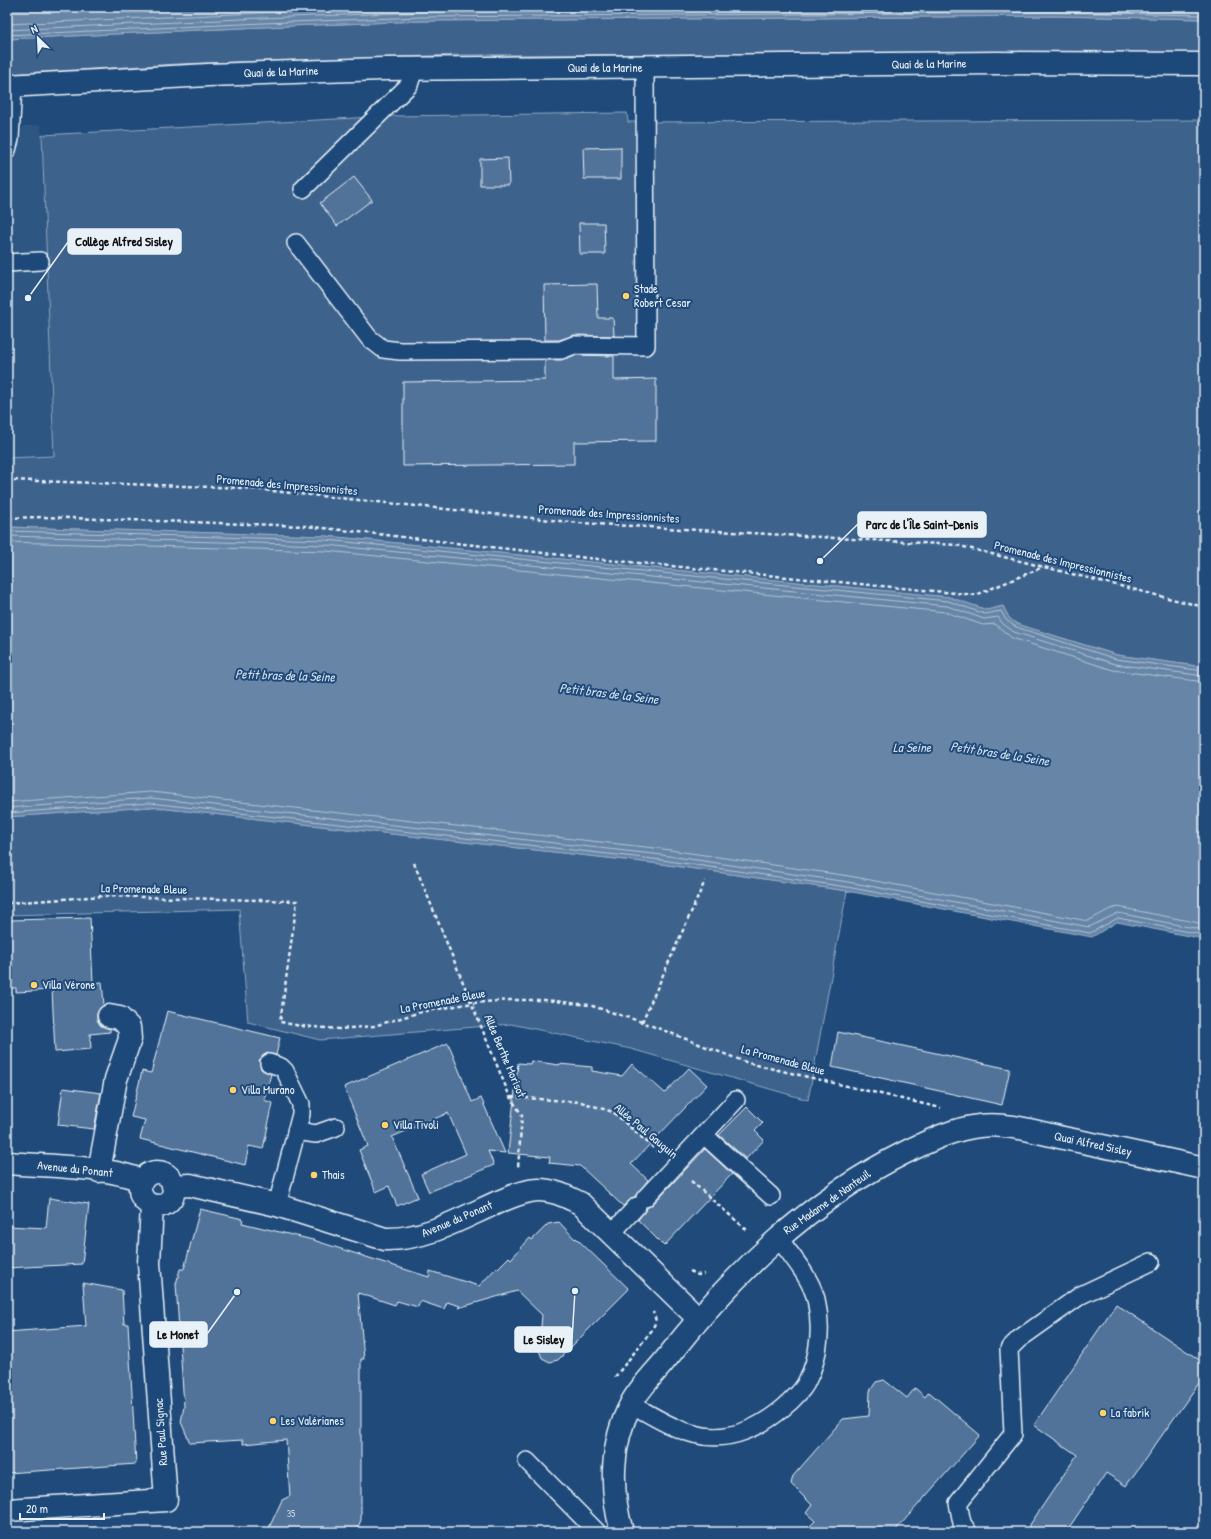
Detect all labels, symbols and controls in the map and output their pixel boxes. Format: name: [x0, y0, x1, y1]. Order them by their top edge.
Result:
north arrow: [18, 18, 58, 58]
text: N: [28, 21, 40, 36]
street label: Quai de la Marine: [891, 54, 967, 73]
street label: Quai de la Marine: [567, 59, 643, 76]
street label: Quai de la Marine: [243, 62, 319, 81]
callout: Collège Alfred Sisley: [68, 229, 181, 254]
text: Collège Alfred Sisley: [75, 232, 173, 251]
place label: Stade Robert Cesar: [634, 280, 691, 311]
marker: Stade Robert Cesar: [621, 291, 631, 301]
street label: Promenade des Impressionnistes: [216, 470, 359, 499]
street label: Promenade des Impressionnistes: [538, 500, 680, 527]
callout: Parc de l'Île Saint-Denis: [858, 512, 986, 537]
text: Parc de l'Île Saint-Denis: [866, 515, 978, 533]
street label: Promenade des Impressionnistes: [993, 536, 1134, 587]
water label: Petit bras de la Seine: [235, 664, 336, 686]
water label: Petit bras de la Seine: [558, 678, 660, 708]
water label: Petit bras de la Seine: [949, 736, 1051, 770]
water label: La Seine: [893, 738, 932, 756]
street label: La Promenade Bleue: [101, 879, 187, 898]
place label: Villa Vérone: [42, 976, 95, 993]
marker: Villa Vérone: [29, 980, 39, 990]
street label: La Promenade Bleue: [399, 984, 487, 1017]
street label: Allée Berthe Morisot: [480, 1012, 531, 1101]
street label: La Promenade Bleue: [739, 1040, 827, 1079]
place label: Villa Murano: [241, 1081, 295, 1098]
marker: Villa Murano: [228, 1085, 238, 1095]
street label: Allée Paul Gauguin: [611, 1099, 682, 1162]
place label: Villa Tivoli: [393, 1116, 439, 1133]
marker: Villa Tivoli: [380, 1120, 390, 1130]
street label: Quai Alfred Sisley: [1053, 1127, 1133, 1160]
street label: Avenue du Ponant: [37, 1156, 114, 1181]
street label: Rue Madame de Nanteuil: [780, 1165, 874, 1238]
place label: Thais: [322, 1166, 345, 1183]
marker: Thais: [309, 1170, 319, 1180]
street label: Avenue du Ponant: [419, 1196, 496, 1241]
callout: Le Monet: [150, 1322, 207, 1347]
text: Le Monet: [157, 1325, 199, 1343]
callout: Le Sisley: [515, 1327, 572, 1352]
text: Le Sisley: [523, 1330, 565, 1349]
street label: Rue Paul Signac: [150, 1398, 171, 1466]
place label: La fabrik: [1111, 1404, 1149, 1421]
marker: La fabrik: [1098, 1408, 1108, 1418]
place label: Les Valérianes: [281, 1412, 344, 1429]
marker: Les Valérianes: [268, 1416, 278, 1426]
scale bar: [20, 1495, 104, 1521]
text: 20 m: [26, 1500, 48, 1517]
house number: 35: [287, 1507, 296, 1520]

